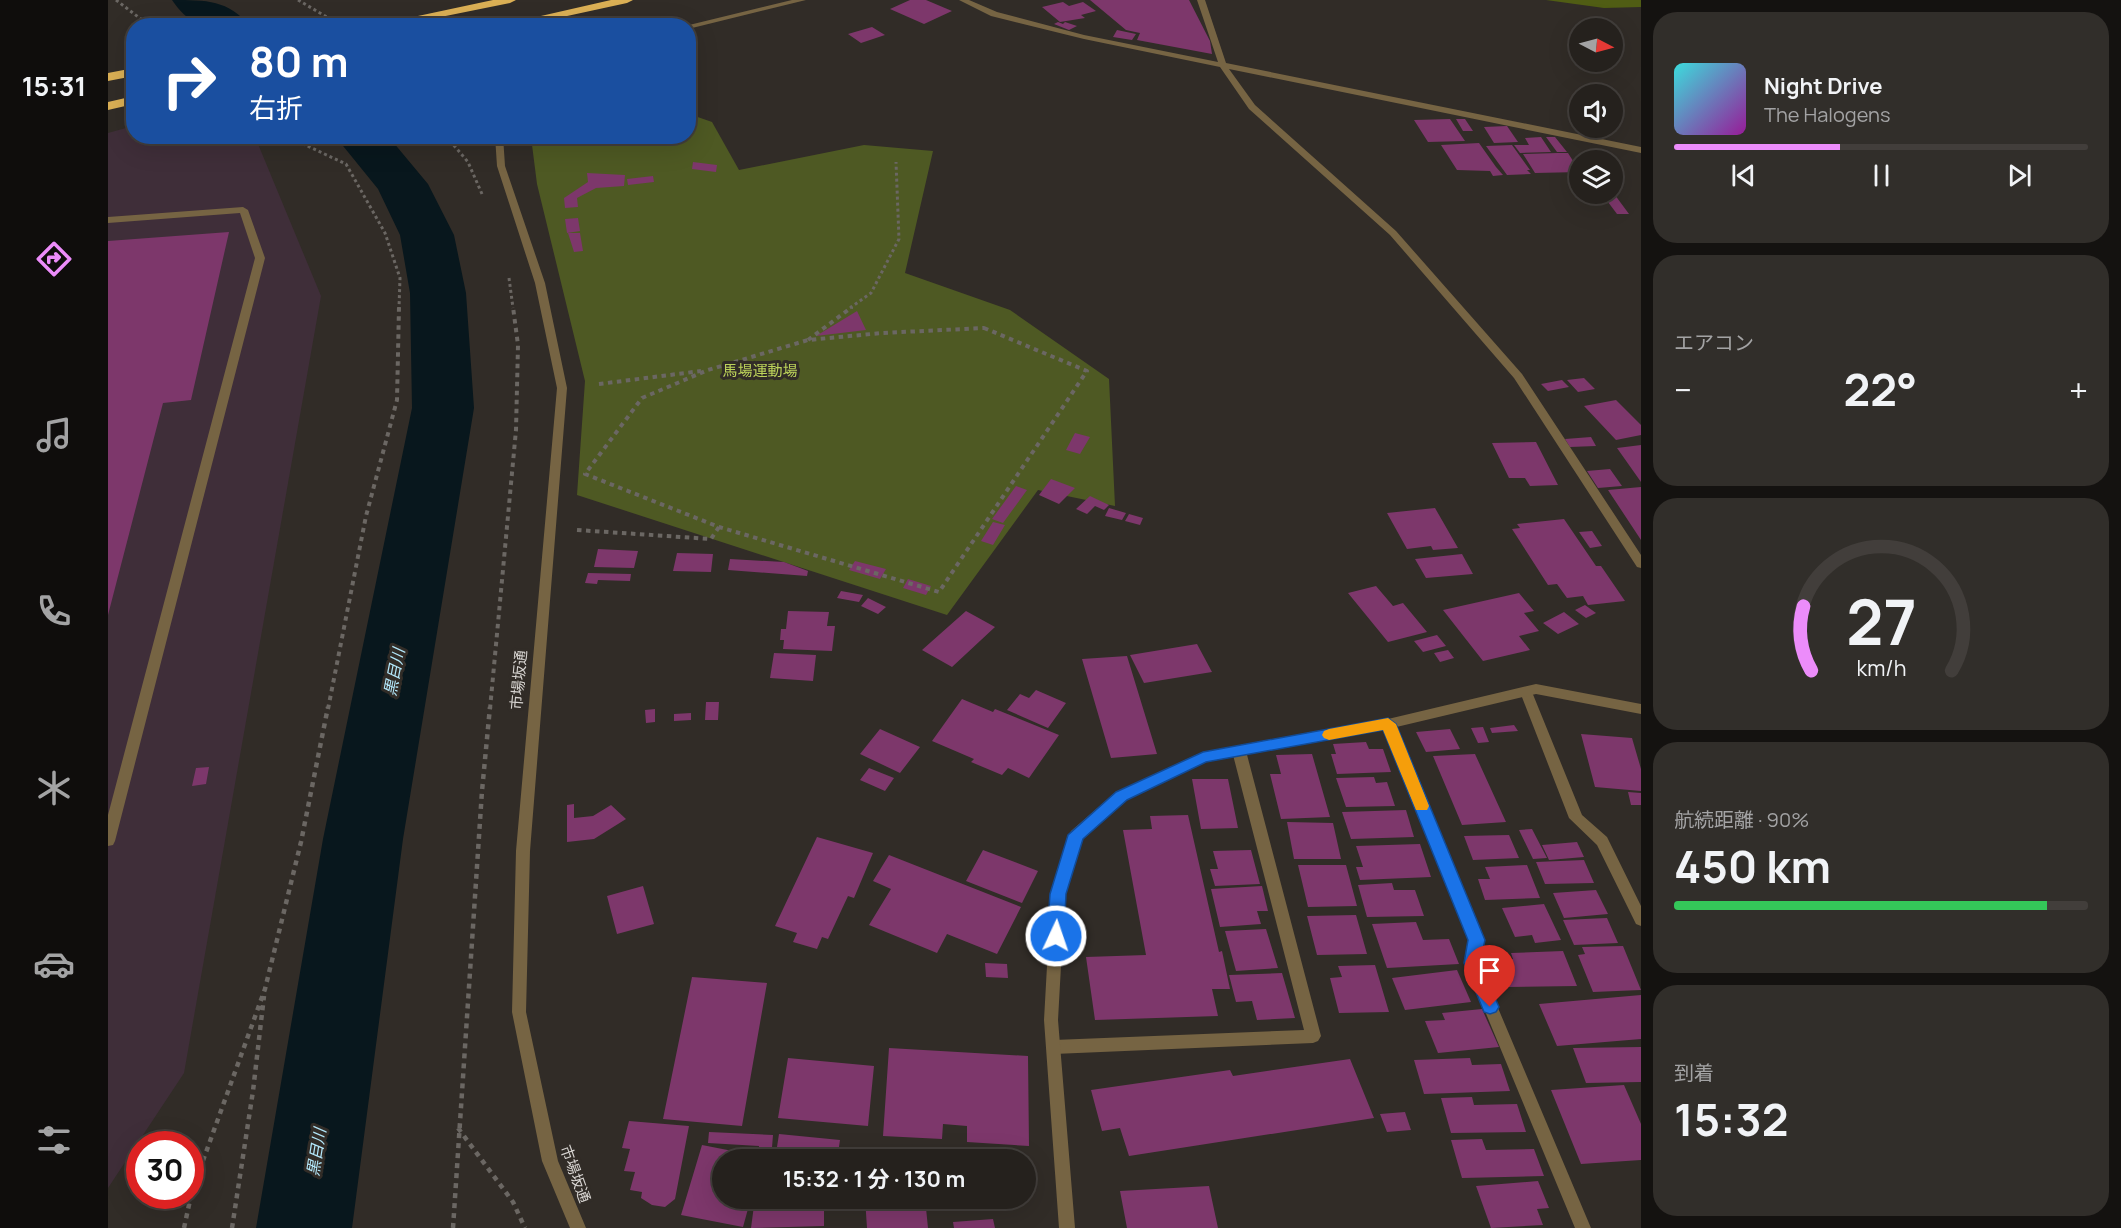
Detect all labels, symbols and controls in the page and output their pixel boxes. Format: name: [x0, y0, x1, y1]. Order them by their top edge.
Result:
north arrow: [1569, 18, 1623, 72]
map controls: [1569, 18, 1623, 204]
text: 80 m: [249, 32, 349, 90]
icon: right: [150, 42, 228, 120]
text: 15:31: [22, 67, 86, 104]
text: Night Drive: [1764, 71, 1883, 101]
button: sound: [1569, 84, 1623, 138]
text: 右折: [249, 89, 303, 126]
text: The Halogens: [1764, 101, 1890, 128]
button: layers: [1569, 150, 1623, 204]
icon: previous: [1727, 159, 1760, 192]
icon: pause: [1865, 159, 1898, 192]
icon: next: [2003, 159, 2036, 192]
icon: directions: [33, 238, 75, 280]
text: エアコン: [1674, 329, 1754, 356]
text: 22°: [1843, 358, 1917, 420]
park label: 馬場運動場: [722, 360, 798, 381]
text: −: [1674, 367, 1692, 412]
text: +: [2069, 367, 2088, 412]
icon: music: [33, 414, 75, 456]
text: 27: [1846, 578, 1916, 664]
icon: phone: [33, 590, 75, 632]
water label: 黒目川: [379, 644, 410, 698]
street label: 市場坂通: [505, 649, 532, 711]
text: km/h: [1856, 653, 1906, 682]
icon: climate: [33, 767, 75, 809]
text: 航続距離 · 90%: [1674, 806, 1809, 833]
text: 450 km: [1674, 835, 1831, 897]
position arrow: [1024, 904, 1088, 968]
icon: car: [33, 943, 75, 985]
pin: [1464, 945, 1515, 1007]
icon: arrive: [1473, 954, 1506, 987]
text: 到着: [1674, 1059, 1714, 1086]
text: 15:32: [1674, 1088, 1788, 1150]
icon: filters: [33, 1119, 75, 1161]
water label: 黒目川: [301, 1125, 331, 1177]
speed limit sign: 30: [126, 1131, 204, 1209]
street label: 市場坂通: [555, 1142, 596, 1206]
text: 15:32 · 1 分 · 130 m: [783, 1164, 965, 1194]

